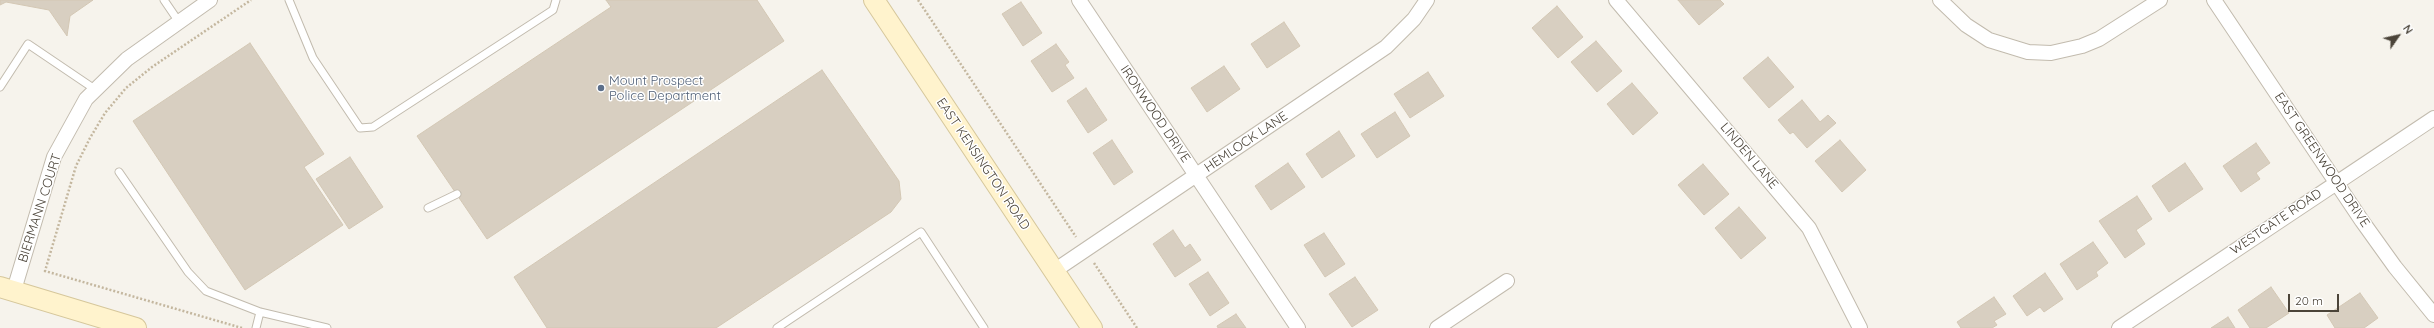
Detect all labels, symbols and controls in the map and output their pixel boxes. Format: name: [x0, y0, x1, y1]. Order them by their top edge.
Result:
north arrow: [2378, 16, 2418, 56]
text: N: [2400, 22, 2416, 37]
street label: IRONWOOD DRIVE: [1117, 62, 1193, 166]
place label: Mount Prospect Police Department: [609, 73, 721, 104]
marker: Mount Prospect Police Department: [596, 83, 606, 93]
street label: EAST GREENWOOD DRIVE: [2271, 90, 2373, 230]
street label: EAST KENSINGTON ROAD: [933, 95, 1033, 233]
street label: HEMLOCK LANE: [1201, 108, 1291, 176]
street label: LINDEN LANE: [1717, 120, 1781, 192]
street label: BIERMANN COURT: [15, 152, 65, 264]
street label: WESTGATE ROAD: [2227, 186, 2325, 258]
scale bar: [2290, 286, 2341, 312]
text: 20 m: [2295, 293, 2323, 308]

